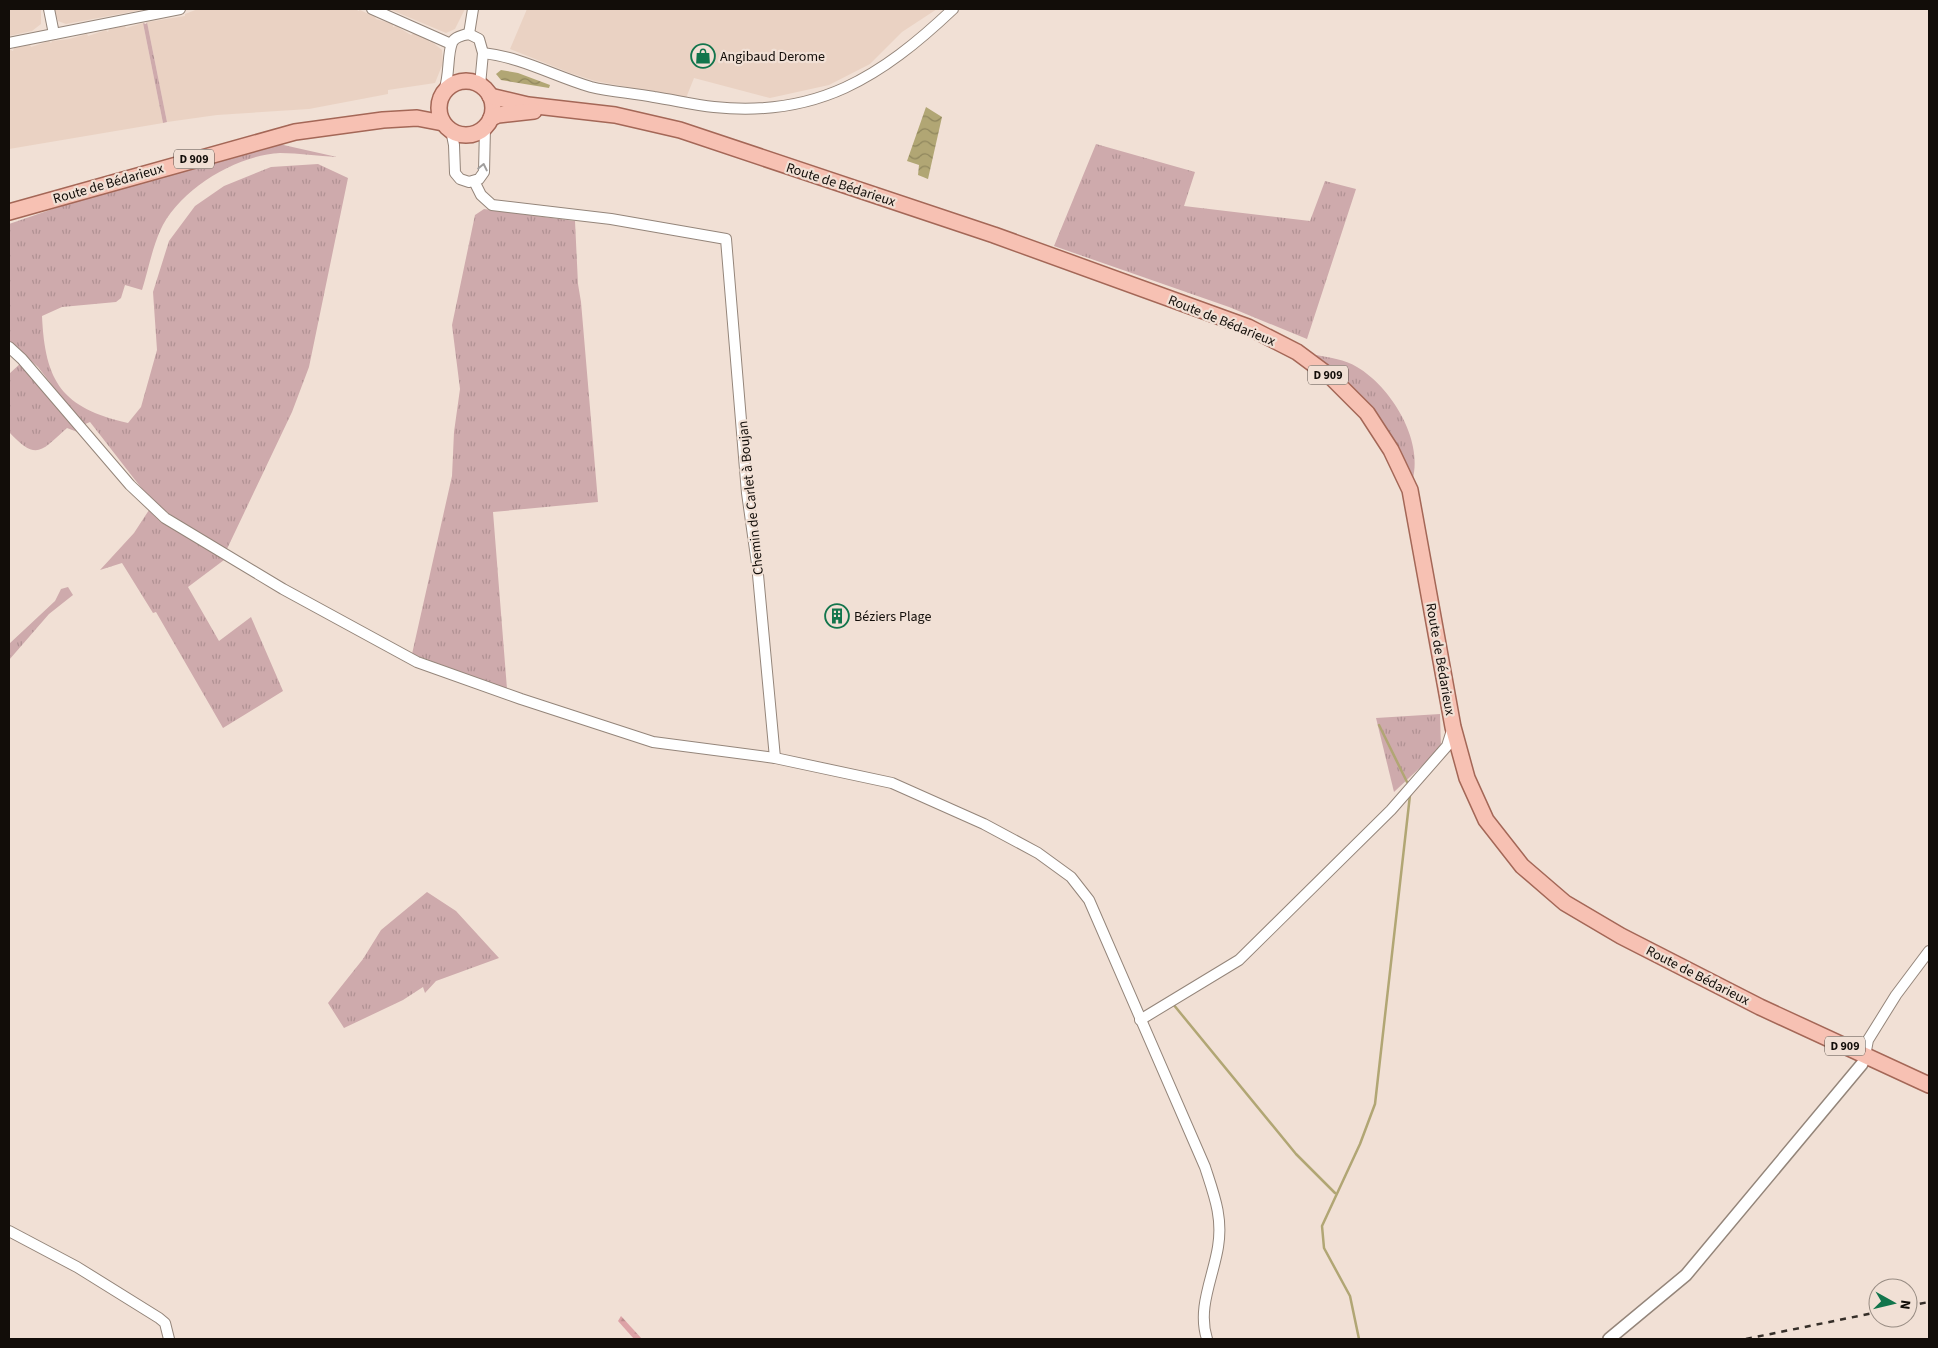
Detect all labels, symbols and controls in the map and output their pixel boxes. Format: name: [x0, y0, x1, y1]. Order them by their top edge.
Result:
shop icon: Angibaud Derome: [690, 43, 716, 69]
place label: Angibaud Derome: [720, 47, 825, 67]
road number: D 909: [174, 150, 214, 168]
street label: Route de Bédarieux: [51, 158, 167, 209]
street label: Route de Bédarieux: [783, 158, 899, 212]
one-way arrow: [478, 163, 488, 171]
street label: Route de Bédarieux: [1165, 290, 1279, 352]
road number: D 909: [1308, 366, 1348, 384]
street label: Chemin de Carlet à Boujan: [733, 420, 769, 576]
street label: Route de Bédarieux: [1420, 601, 1460, 718]
building icon: Béziers Plage: [824, 603, 850, 629]
place label: Béziers Plage: [854, 607, 931, 627]
street label: Route de Bédarieux: [1642, 941, 1754, 1011]
road number: D 909: [1825, 1036, 1865, 1056]
north arrow: [1868, 1278, 1918, 1328]
text: N: [1894, 1299, 1915, 1311]

